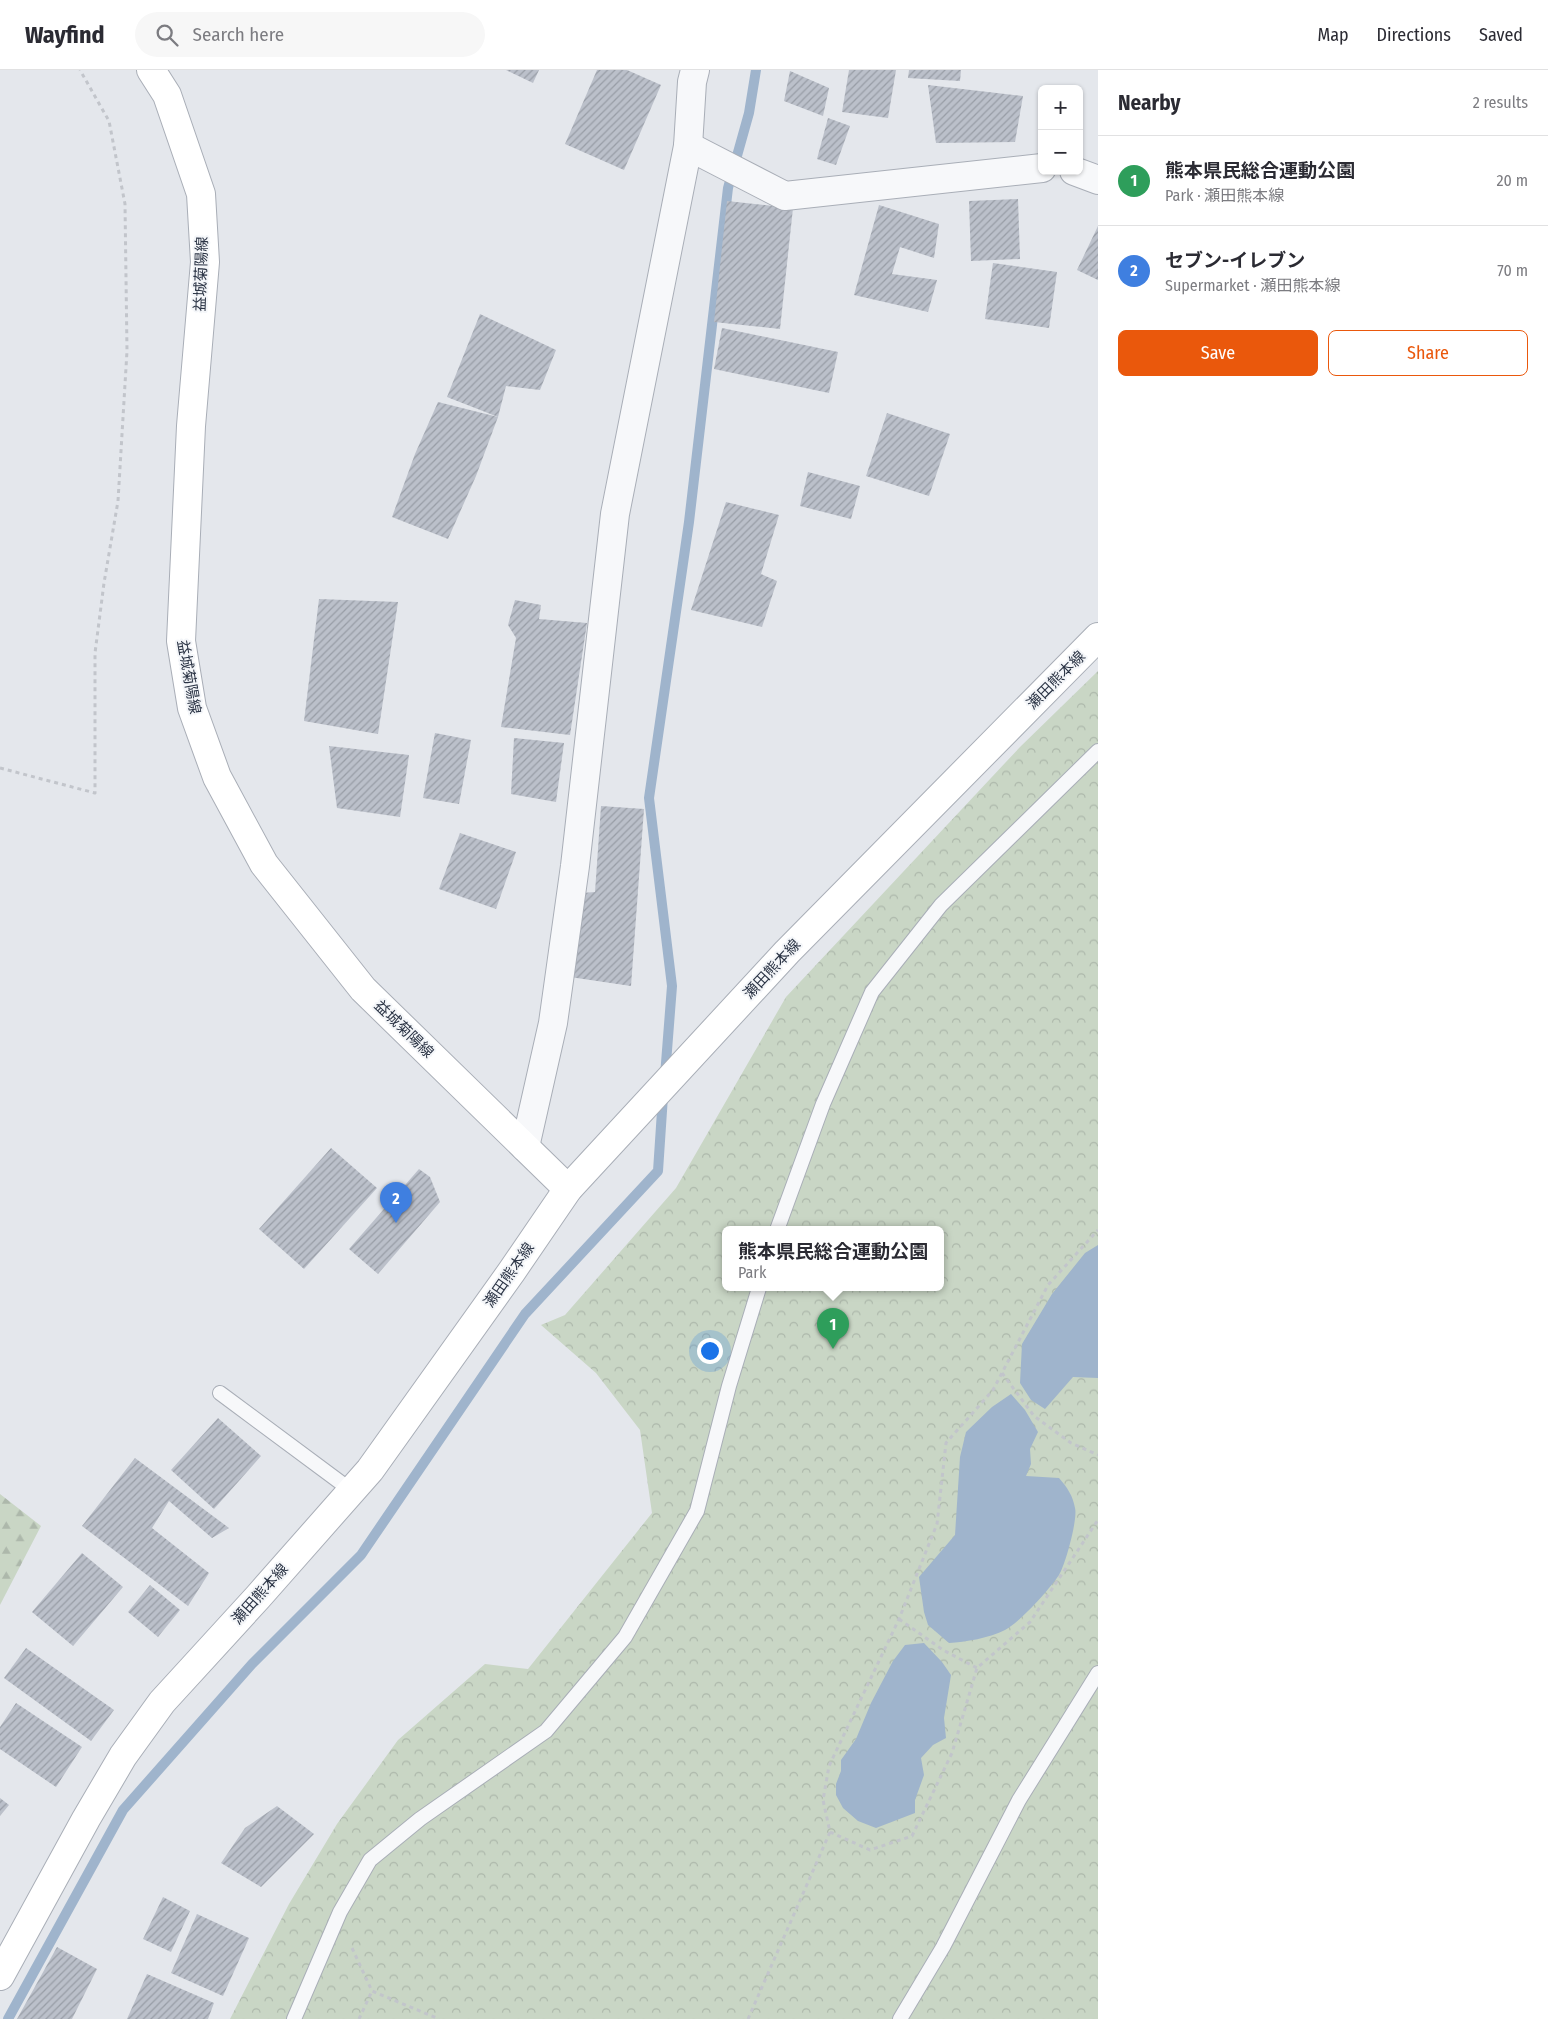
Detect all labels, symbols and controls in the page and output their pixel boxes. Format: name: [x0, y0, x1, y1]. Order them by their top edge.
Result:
search box: [135, 12, 485, 57]
text: Wayfind: [25, 21, 105, 49]
icon: search: [153, 21, 181, 49]
text: Search here: [193, 23, 284, 46]
text: Map: [1317, 24, 1349, 46]
text: Directions: [1377, 24, 1451, 46]
text: Saved: [1479, 24, 1523, 46]
map controls: [1038, 85, 1083, 175]
button: +: [1038, 85, 1083, 130]
text: Nearby: [1118, 90, 1180, 116]
text: 2 results: [1473, 93, 1528, 112]
button: −: [1038, 130, 1083, 175]
text: 熊本県民総合運動公園: [1165, 159, 1355, 182]
text: 1: [1131, 171, 1137, 190]
text: 20 m: [1497, 171, 1528, 190]
text: Park · 瀬田熊本線: [1165, 186, 1284, 205]
street label: 益城菊陽線: [191, 236, 211, 312]
text: セブン-イレブン: [1165, 249, 1305, 272]
text: 2: [1130, 261, 1138, 280]
text: 70 m: [1497, 261, 1528, 280]
text: Supermarket · 瀬田熊本線: [1165, 276, 1340, 295]
button: Save: [1118, 330, 1318, 376]
button: Share: [1328, 330, 1528, 376]
street label: 益城菊陽線: [174, 638, 204, 716]
street label: 瀬田熊本線: [1023, 647, 1089, 713]
street label: 瀬田熊本線: [740, 935, 804, 1003]
street label: 益城菊陽線: [371, 996, 437, 1062]
pin: 2: [380, 1182, 412, 1223]
popup: [722, 1226, 944, 1291]
street label: 瀬田熊本線: [480, 1239, 538, 1311]
text: 熊本県民総合運動公園: [738, 1240, 928, 1263]
text: Park: [738, 1263, 766, 1282]
pin: 1: [817, 1308, 849, 1349]
your location: [697, 1338, 723, 1364]
street label: 瀬田熊本線: [228, 1560, 292, 1628]

